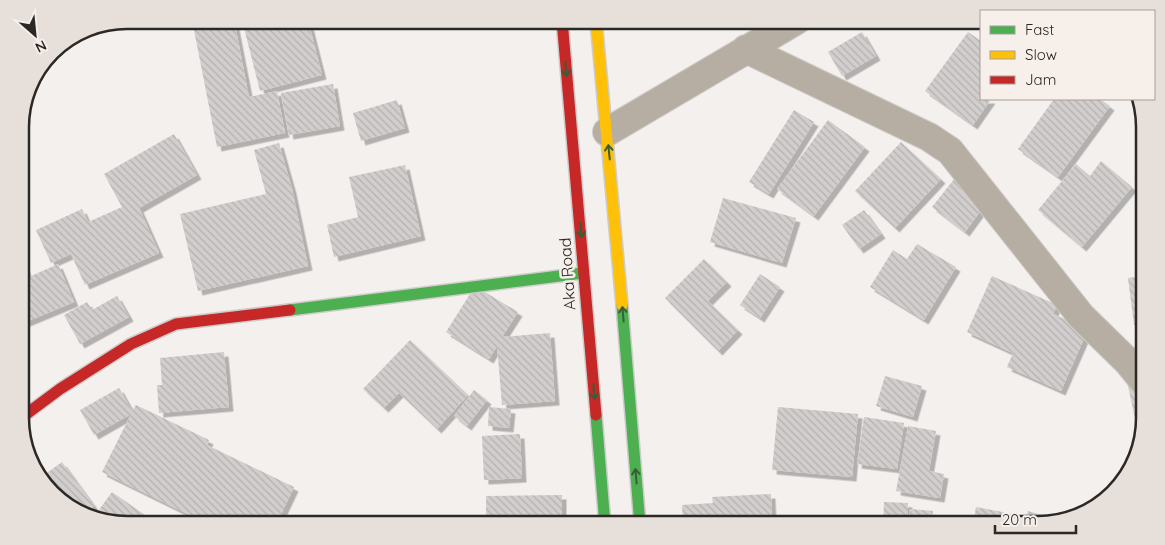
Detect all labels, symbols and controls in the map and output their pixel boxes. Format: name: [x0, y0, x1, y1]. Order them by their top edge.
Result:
north arrow: [10, 10, 60, 60]
legend: [980, 10, 1155, 100]
text: Fast: [1025, 20, 1054, 39]
text: N: [32, 36, 50, 57]
text: Slow: [1025, 45, 1057, 64]
one-way arrow: [561, 60, 571, 76]
text: Jam: [1025, 70, 1056, 89]
one-way arrow: [604, 145, 613, 161]
one-way arrow: [576, 222, 585, 238]
street label: Aka Road: [554, 237, 580, 311]
one-way arrow: [618, 307, 627, 323]
one-way arrow: [589, 384, 598, 400]
one-way arrow: [631, 469, 640, 485]
scale bar: [995, 502, 1076, 534]
text: 20 m: [1002, 510, 1037, 529]

